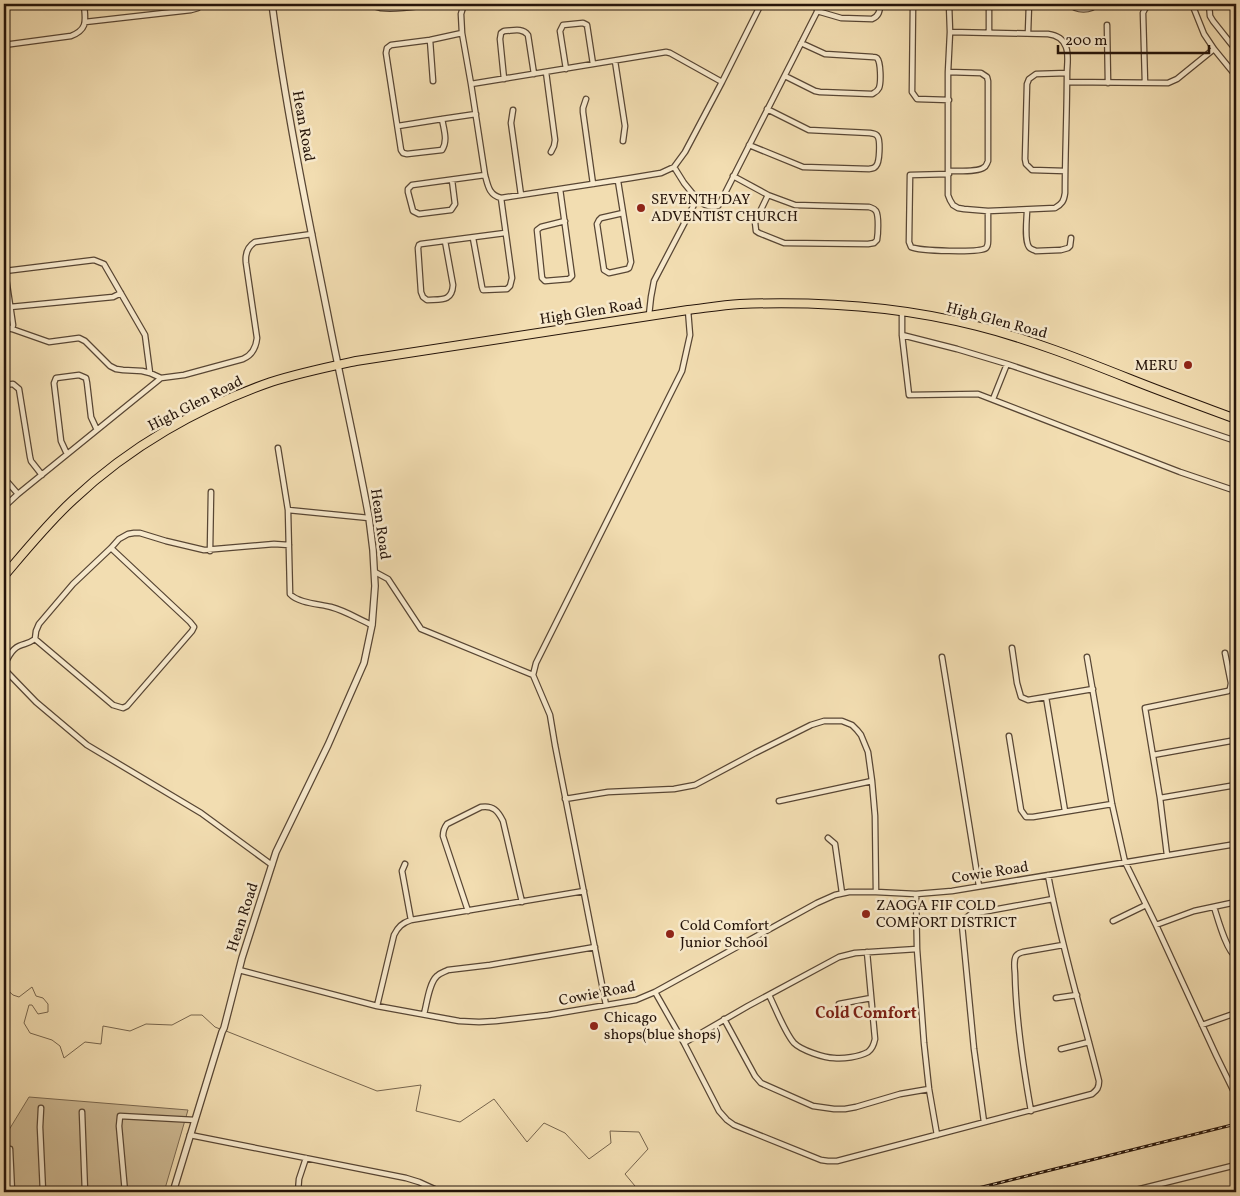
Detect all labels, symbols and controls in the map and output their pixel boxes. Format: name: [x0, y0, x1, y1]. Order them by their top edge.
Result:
scale bar: [1058, 22, 1209, 54]
text: 200 m: [1065, 31, 1108, 52]
street label: Hean Road: [286, 89, 319, 163]
place label: SEVENTH DAY ADVENTIST CHURCH: [651, 190, 798, 228]
marker: SEVENTH DAY ADVENTIST CHURCH: [635, 202, 647, 214]
street label: High Glen Road: [538, 294, 644, 331]
street label: High Glen Road: [944, 298, 1049, 345]
place label: MERU: [1135, 356, 1178, 377]
marker: MERU: [1182, 359, 1194, 371]
street label: High Glen Road: [145, 371, 247, 437]
street label: Hean Road: [364, 487, 395, 561]
street label: Cowie Road: [950, 857, 1030, 890]
street label: Hean Road: [222, 880, 264, 955]
place label: ZAOGA FIF COLD COMFORT DISTRICT: [876, 896, 1017, 934]
marker: ZAOGA FIF COLD COMFORT DISTRICT: [860, 908, 872, 920]
place label: Cold Comfort Junior School: [680, 916, 769, 954]
marker: Cold Comfort Junior School: [664, 928, 676, 940]
street label: Cowie Road: [557, 977, 637, 1012]
district label: Cold Comfort: [815, 1003, 917, 1025]
place label: Chicago shops(blue shops): [604, 1008, 721, 1046]
marker: Chicago shops(blue shops): [588, 1020, 600, 1032]

